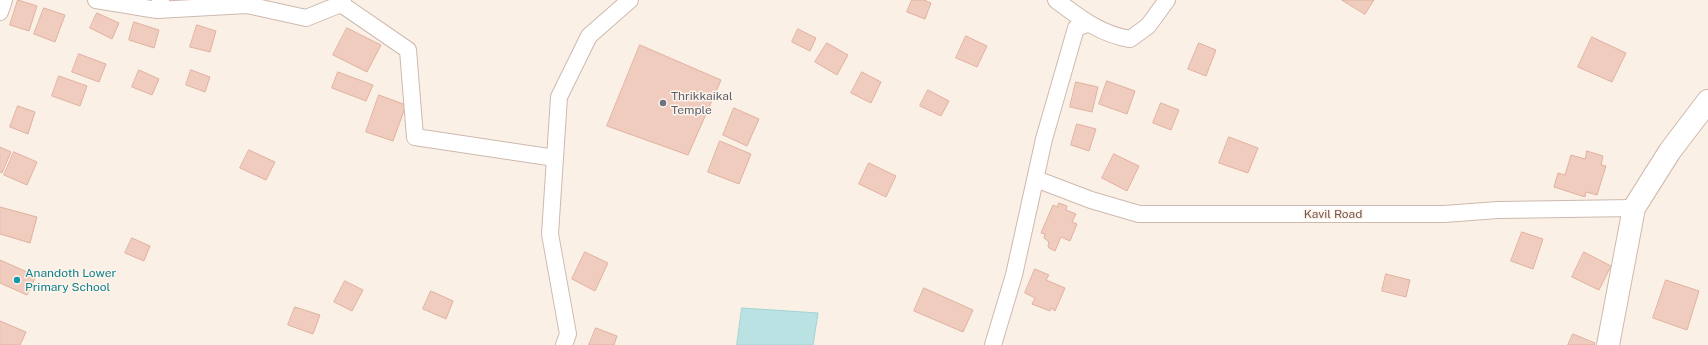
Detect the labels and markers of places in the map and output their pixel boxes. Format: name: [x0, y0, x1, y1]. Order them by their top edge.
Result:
place label: Thrikkaikal Temple: [671, 89, 733, 117]
marker: Thrikkaikal Temple: [658, 98, 668, 108]
place label: Anandoth Lower Primary School: [25, 266, 116, 294]
marker: Anandoth Lower Primary School: [12, 275, 22, 285]

